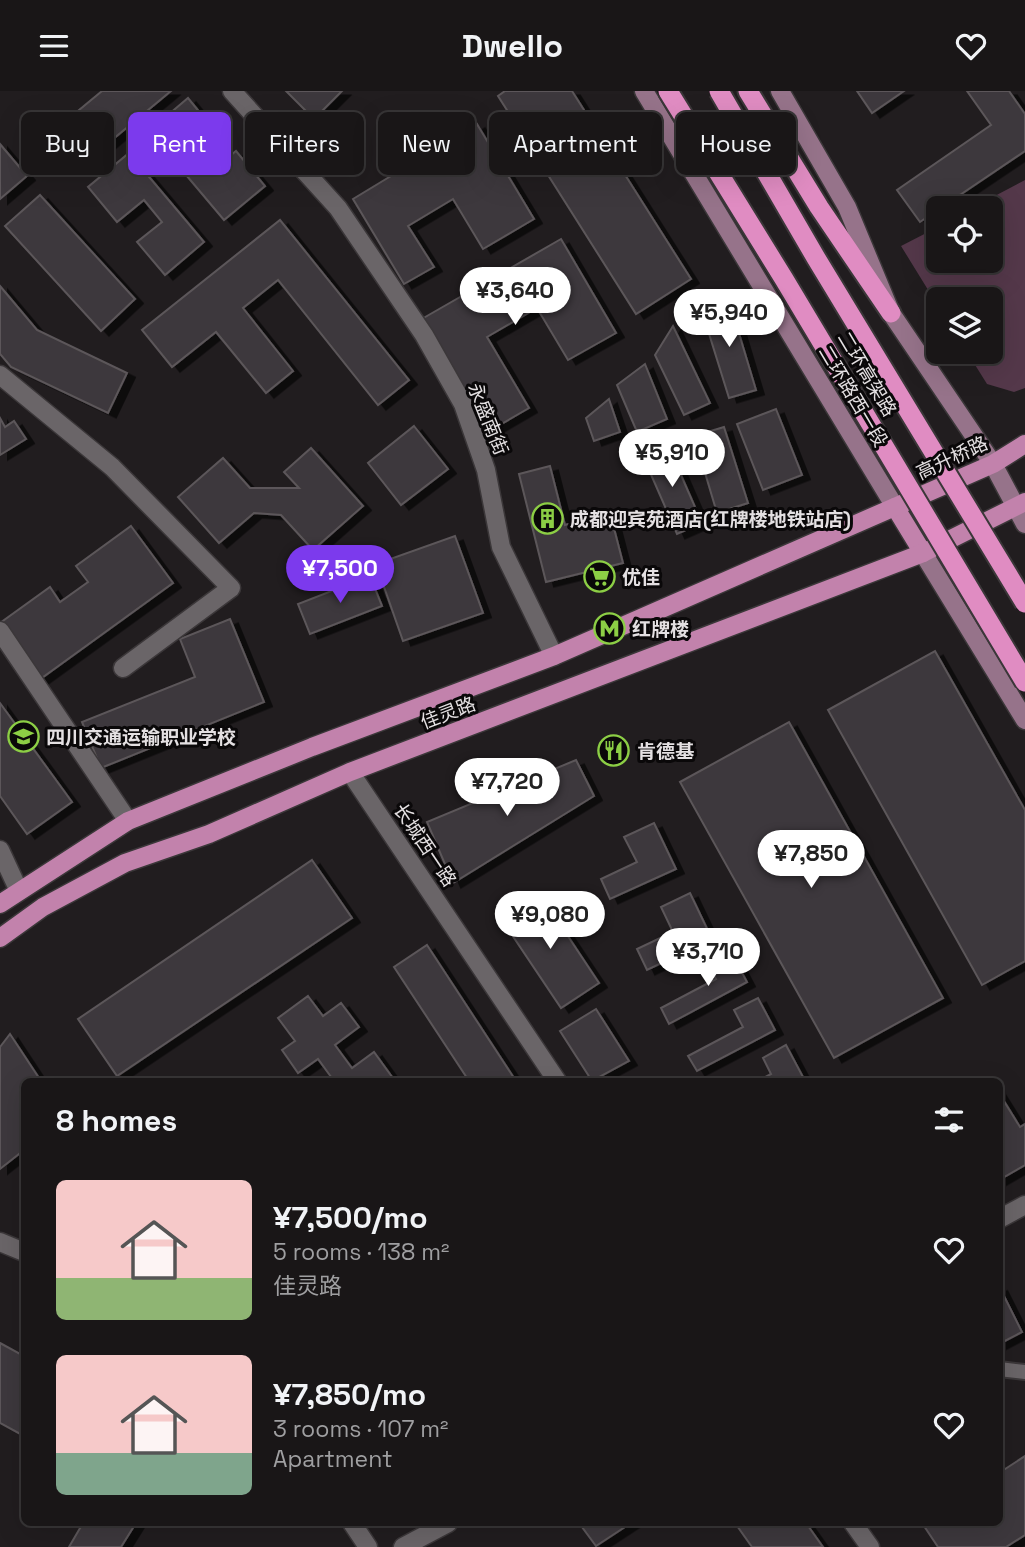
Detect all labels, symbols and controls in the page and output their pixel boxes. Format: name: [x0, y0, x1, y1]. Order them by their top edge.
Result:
text: Dwello: [462, 26, 563, 66]
icon: menu: [35, 27, 73, 65]
icon: heart: [952, 27, 990, 65]
chip: Buy: [21, 112, 114, 175]
chip: Rent: [128, 112, 231, 175]
chip: Filters: [245, 112, 364, 175]
chip: New: [378, 112, 475, 175]
chip: Apartment: [489, 112, 662, 175]
chip: House: [676, 112, 796, 175]
map controls: [926, 196, 1003, 364]
button: locate: [926, 196, 1003, 273]
pin: ¥3,640: [458, 267, 572, 327]
text: ¥3,640: [476, 275, 554, 305]
button: layers: [926, 287, 1003, 364]
pin: ¥5,940: [672, 289, 786, 349]
text: ¥5,940: [690, 297, 768, 327]
street label: 二环高架路: [832, 327, 902, 421]
street label: 二环路西一段: [813, 341, 893, 451]
street label: 永盛南街: [462, 379, 514, 459]
pin: ¥5,910: [615, 429, 729, 489]
street label: 高升桥路: [912, 431, 992, 485]
text: ¥5,910: [635, 437, 709, 467]
building icon: 成都迎宾苑酒店(红牌楼地铁站店): [530, 502, 564, 536]
place label: 成都迎宾苑酒店(红牌楼地铁站店): [570, 507, 851, 532]
pin: ¥7,500: [283, 545, 397, 605]
text: ¥7,500: [302, 553, 378, 583]
supermarket icon: 优佳: [582, 560, 616, 594]
place label: 优佳: [622, 565, 660, 590]
metro station icon: 红牌楼: [592, 612, 626, 646]
place label: 红牌楼: [632, 617, 689, 642]
street label: 佳灵路: [417, 691, 479, 735]
school or university icon: 四川交通运输职业学校: [6, 720, 40, 754]
place label: 四川交通运输职业学校: [46, 725, 236, 750]
restaurant icon: 肯德基: [597, 734, 631, 768]
place label: 肯德基: [637, 739, 695, 764]
pin: ¥7,720: [450, 759, 564, 818]
text: ¥7,720: [471, 766, 543, 796]
street label: 长城西一路: [388, 799, 462, 891]
pin: ¥7,850: [754, 831, 868, 890]
text: ¥7,850: [774, 838, 848, 868]
pin: ¥9,080: [493, 891, 607, 951]
text: ¥9,080: [511, 899, 589, 929]
pin: ¥3,710: [651, 929, 765, 988]
text: ¥3,710: [672, 936, 744, 966]
text: 8 homes: [56, 1101, 177, 1140]
icon: filters: [930, 1101, 968, 1139]
text: ¥7,500/mo: [273, 1198, 428, 1237]
icon: home: [112, 1208, 196, 1292]
icon: heart: [930, 1231, 968, 1269]
text: 5 rooms · 138 m²: [273, 1237, 449, 1267]
text: 佳灵路: [273, 1271, 342, 1301]
text: ¥7,850/mo: [273, 1375, 426, 1414]
icon: home: [112, 1383, 196, 1467]
icon: heart: [930, 1406, 968, 1444]
text: 3 rooms · 107 m²: [273, 1414, 449, 1444]
text: Apartment: [273, 1444, 393, 1474]

